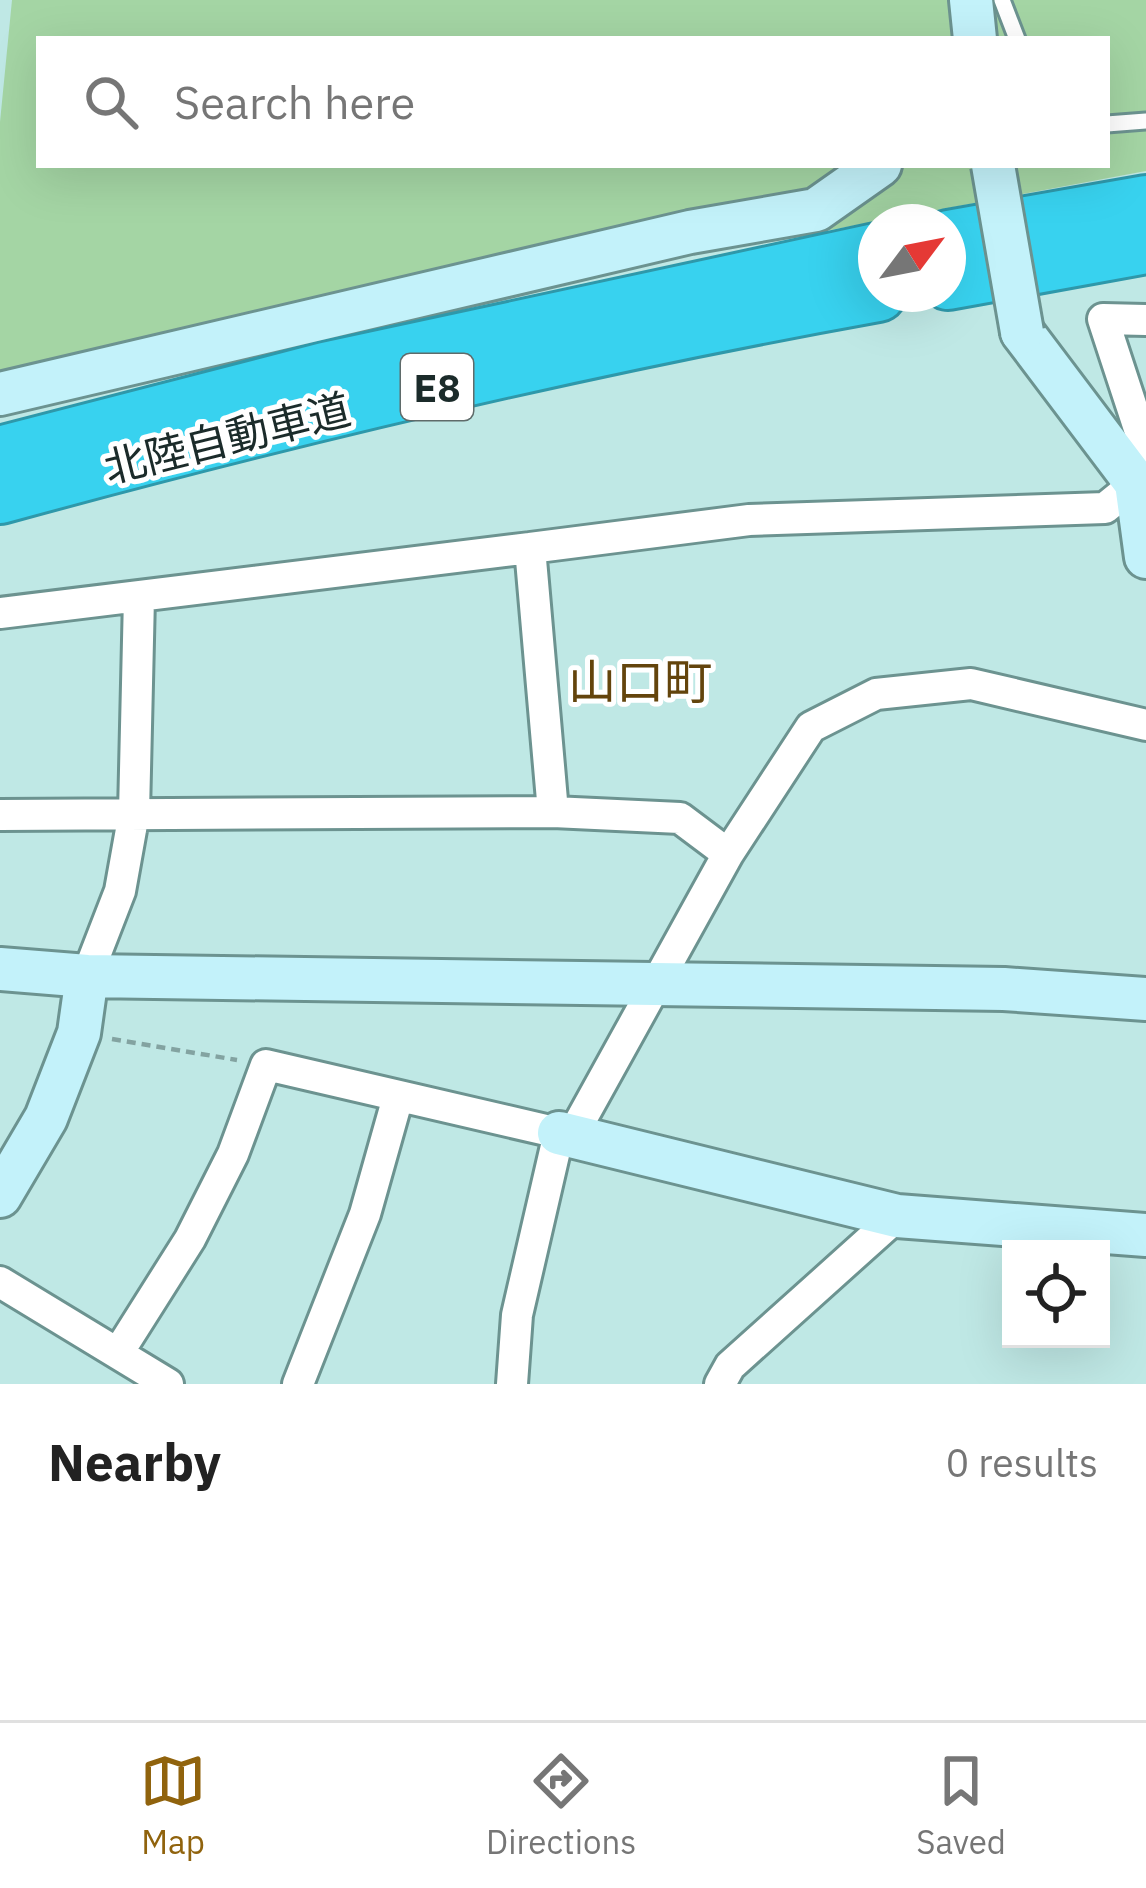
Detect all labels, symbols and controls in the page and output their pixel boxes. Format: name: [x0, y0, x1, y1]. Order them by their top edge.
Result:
search box: [36, 36, 1110, 168]
icon: search: [78, 69, 144, 135]
text: Search here: [174, 73, 415, 131]
north arrow: [858, 204, 966, 312]
road number: E8: [401, 354, 473, 420]
street label: 北陸自動車道: [98, 381, 356, 495]
district label: 山口町: [568, 650, 712, 712]
map controls: [1002, 1240, 1110, 1348]
button: locate: [1002, 1240, 1110, 1348]
text: Nearby: [48, 1429, 221, 1495]
text: 0 results: [946, 1437, 1098, 1488]
tab: Map: [140, 1748, 206, 1863]
tab: Directions: [486, 1748, 636, 1863]
tab: Saved: [916, 1748, 1006, 1863]

